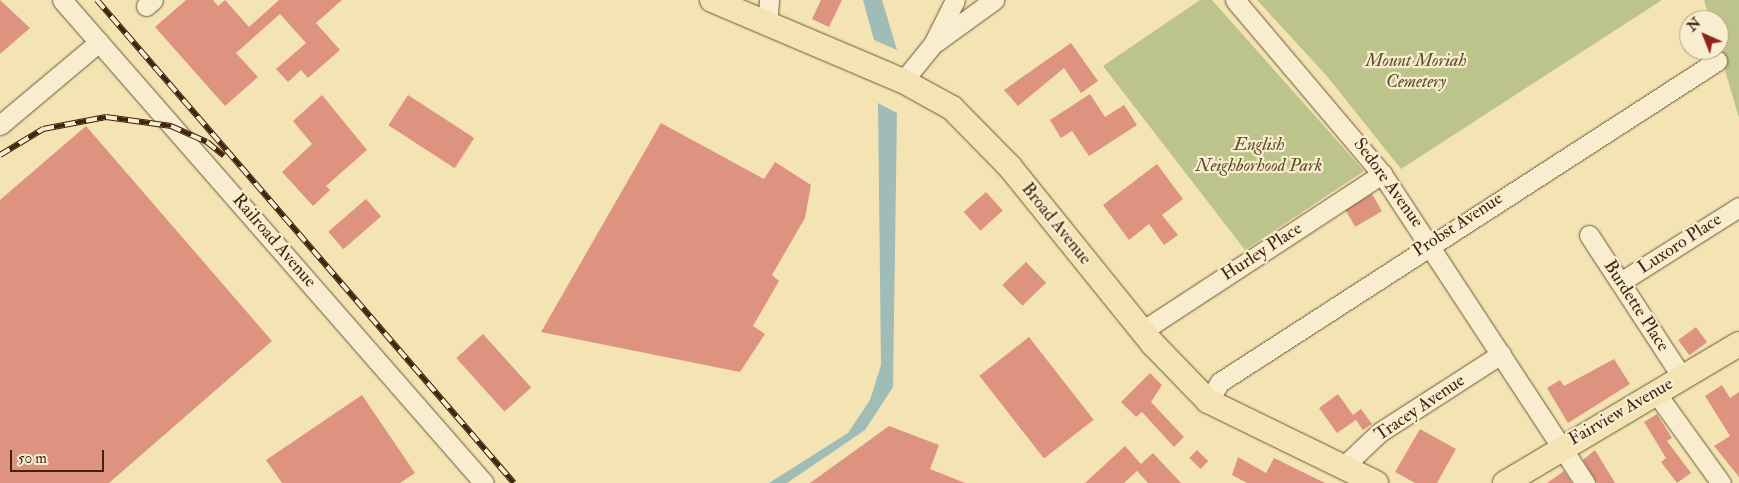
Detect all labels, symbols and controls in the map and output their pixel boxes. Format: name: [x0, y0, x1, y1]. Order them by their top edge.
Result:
north arrow: [1679, 10, 1729, 60]
text: N: [1684, 14, 1704, 35]
park label: Mount Moriah Cemetery: [1365, 51, 1467, 94]
street label: Sedore Avenue: [1348, 134, 1428, 232]
park label: English Neighborhood Park: [1196, 135, 1322, 178]
street label: Broad Avenue: [1016, 179, 1096, 269]
street label: Probst Avenue: [1409, 188, 1507, 262]
street label: Railroad Avenue: [227, 190, 321, 292]
street label: Luxoro Place: [1634, 209, 1726, 279]
street label: Hurley Place: [1218, 218, 1306, 286]
street label: Burdette Place: [1599, 256, 1673, 356]
street label: Tracey Avenue: [1371, 370, 1469, 446]
street label: Fairview Avenue: [1565, 373, 1677, 451]
scale bar: [12, 440, 106, 472]
text: 50 m: [18, 449, 47, 468]

